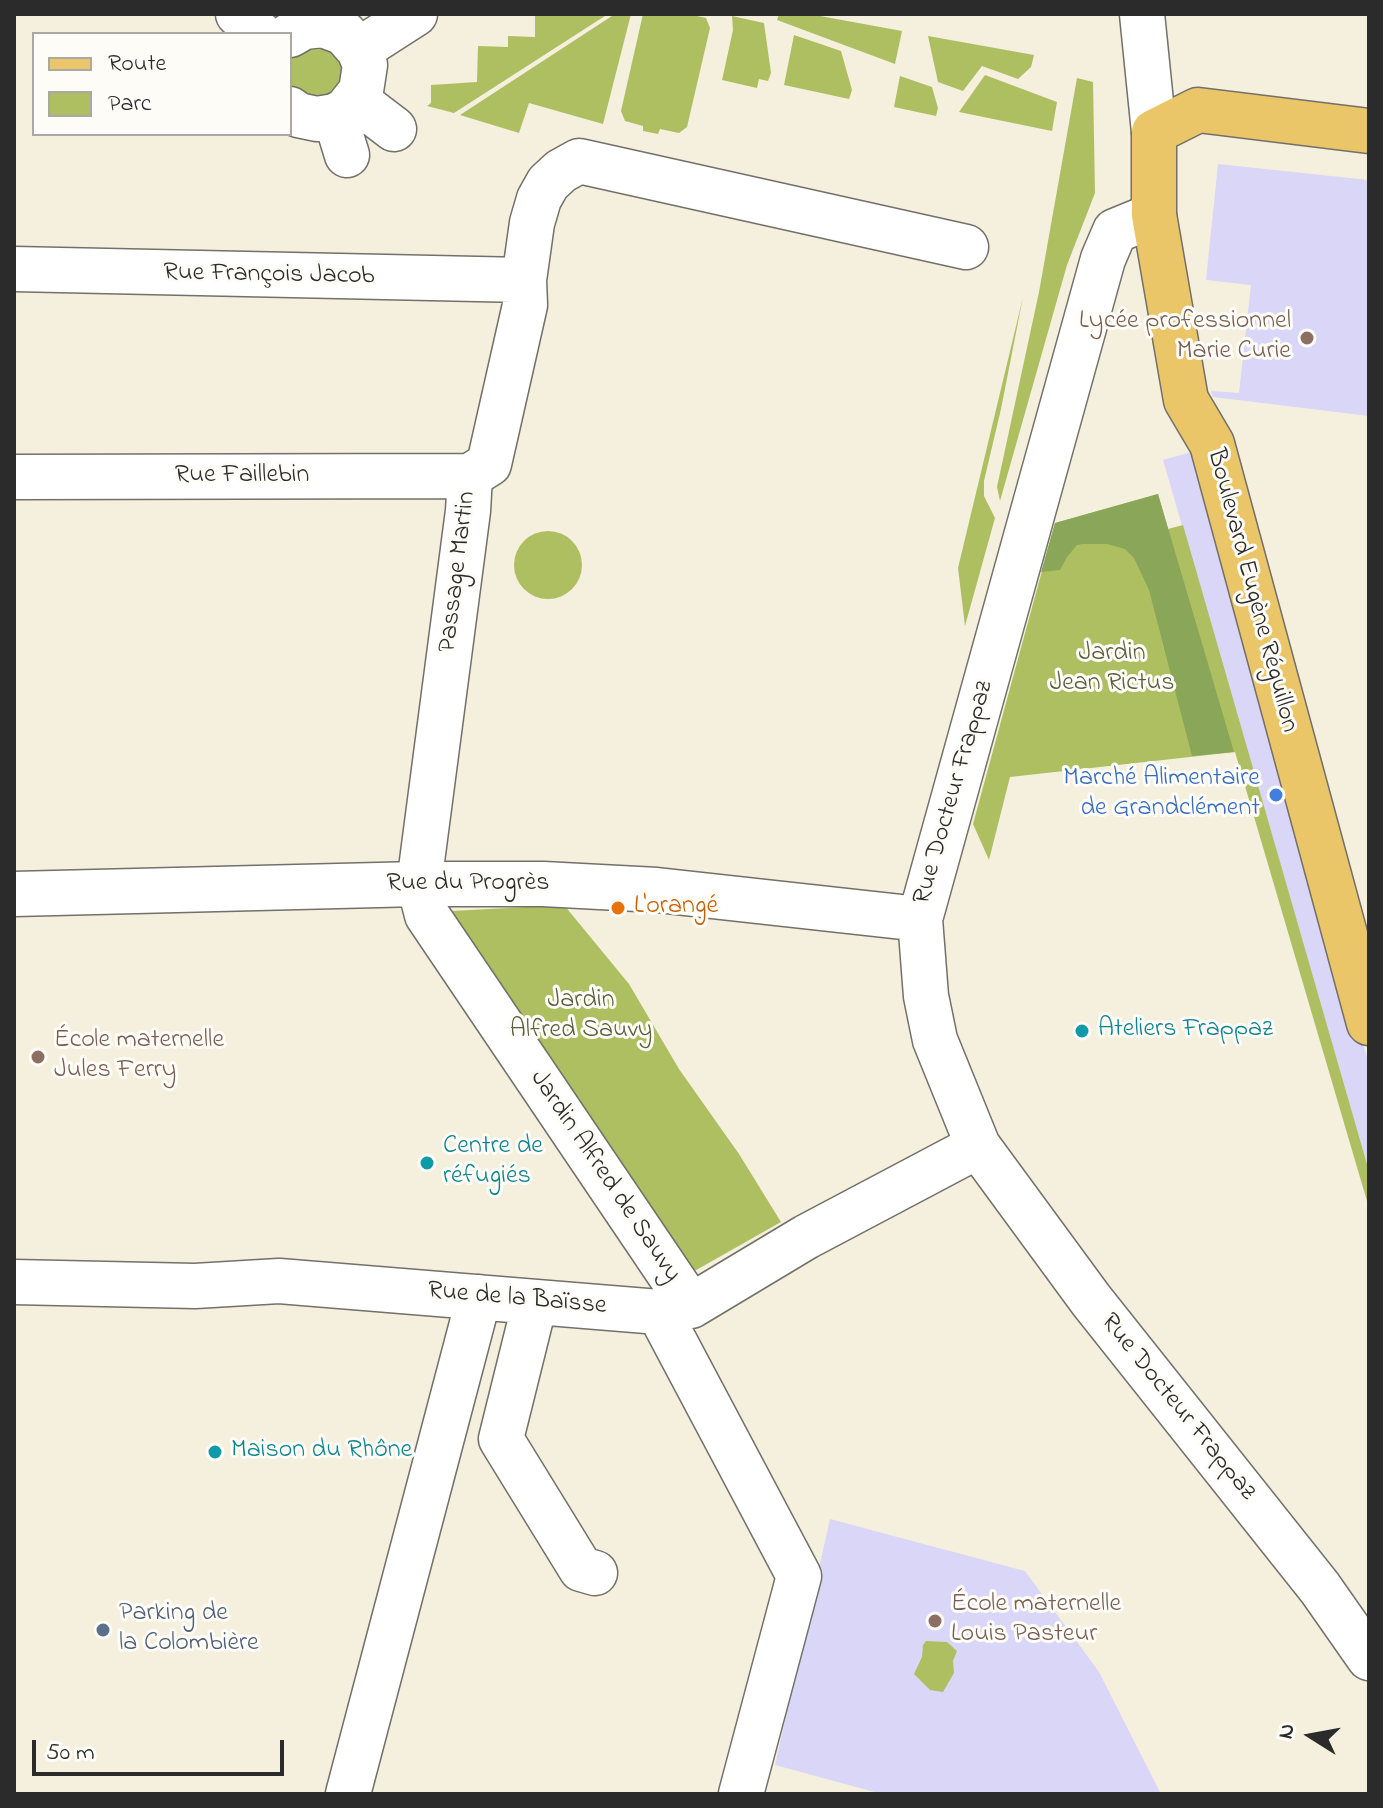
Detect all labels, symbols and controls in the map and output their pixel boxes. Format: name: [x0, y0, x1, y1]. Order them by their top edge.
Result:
legend: [32, 32, 292, 136]
text: Route: [108, 47, 166, 82]
text: Parc: [108, 87, 152, 122]
street label: Rue François Jacob: [163, 259, 375, 293]
place label: Lycée professionnel Marie Curie: [1079, 307, 1291, 368]
marker: Lycée professionnel Marie Curie: [1298, 329, 1316, 347]
street label: Boulevard Eugène Réguillon: [1198, 446, 1304, 736]
street label: Rue Faillebin: [175, 461, 309, 493]
street label: Passage Martin: [434, 490, 484, 654]
park label: Jardin Jean Rictus: [1049, 639, 1175, 700]
street label: Rue Docteur Frappaz: [908, 678, 1002, 908]
place label: Marché Alimentaire de Grandclément: [1063, 764, 1260, 826]
marker: Marché Alimentaire de Grandclément: [1267, 786, 1285, 804]
street label: Rue du Progrès: [387, 869, 549, 901]
place label: L'orangé: [634, 892, 718, 924]
marker: L'orangé: [609, 899, 627, 917]
park label: Jardin Alfred Sauvy: [510, 986, 652, 1048]
place label: Ateliers Frappaz: [1098, 1015, 1273, 1047]
marker: Ateliers Frappaz: [1073, 1022, 1091, 1040]
place label: École maternelle Jules Ferry: [54, 1026, 224, 1088]
marker: École maternelle Jules Ferry: [29, 1048, 47, 1066]
street label: Jardin Alfred de Sauvy: [522, 1065, 686, 1289]
place label: Centre de réfugiés: [443, 1132, 543, 1194]
marker: Centre de réfugiés: [418, 1154, 436, 1172]
street label: Rue de la Baïsse: [426, 1277, 608, 1323]
street label: Rue Docteur Frappaz: [1092, 1308, 1262, 1508]
place label: Maison du Rhône: [231, 1436, 412, 1468]
marker: Maison du Rhône: [206, 1443, 224, 1461]
place label: École maternelle Louis Pasteur: [951, 1590, 1121, 1652]
place label: Parking de la Colombière: [119, 1599, 259, 1660]
marker: École maternelle Louis Pasteur: [926, 1612, 944, 1630]
marker: Parking de la Colombière: [94, 1621, 112, 1639]
north arrow: [1271, 1696, 1351, 1776]
text: N: [1270, 1721, 1305, 1742]
scale bar: [36, 1724, 288, 1774]
text: 50 m: [46, 1736, 95, 1771]

